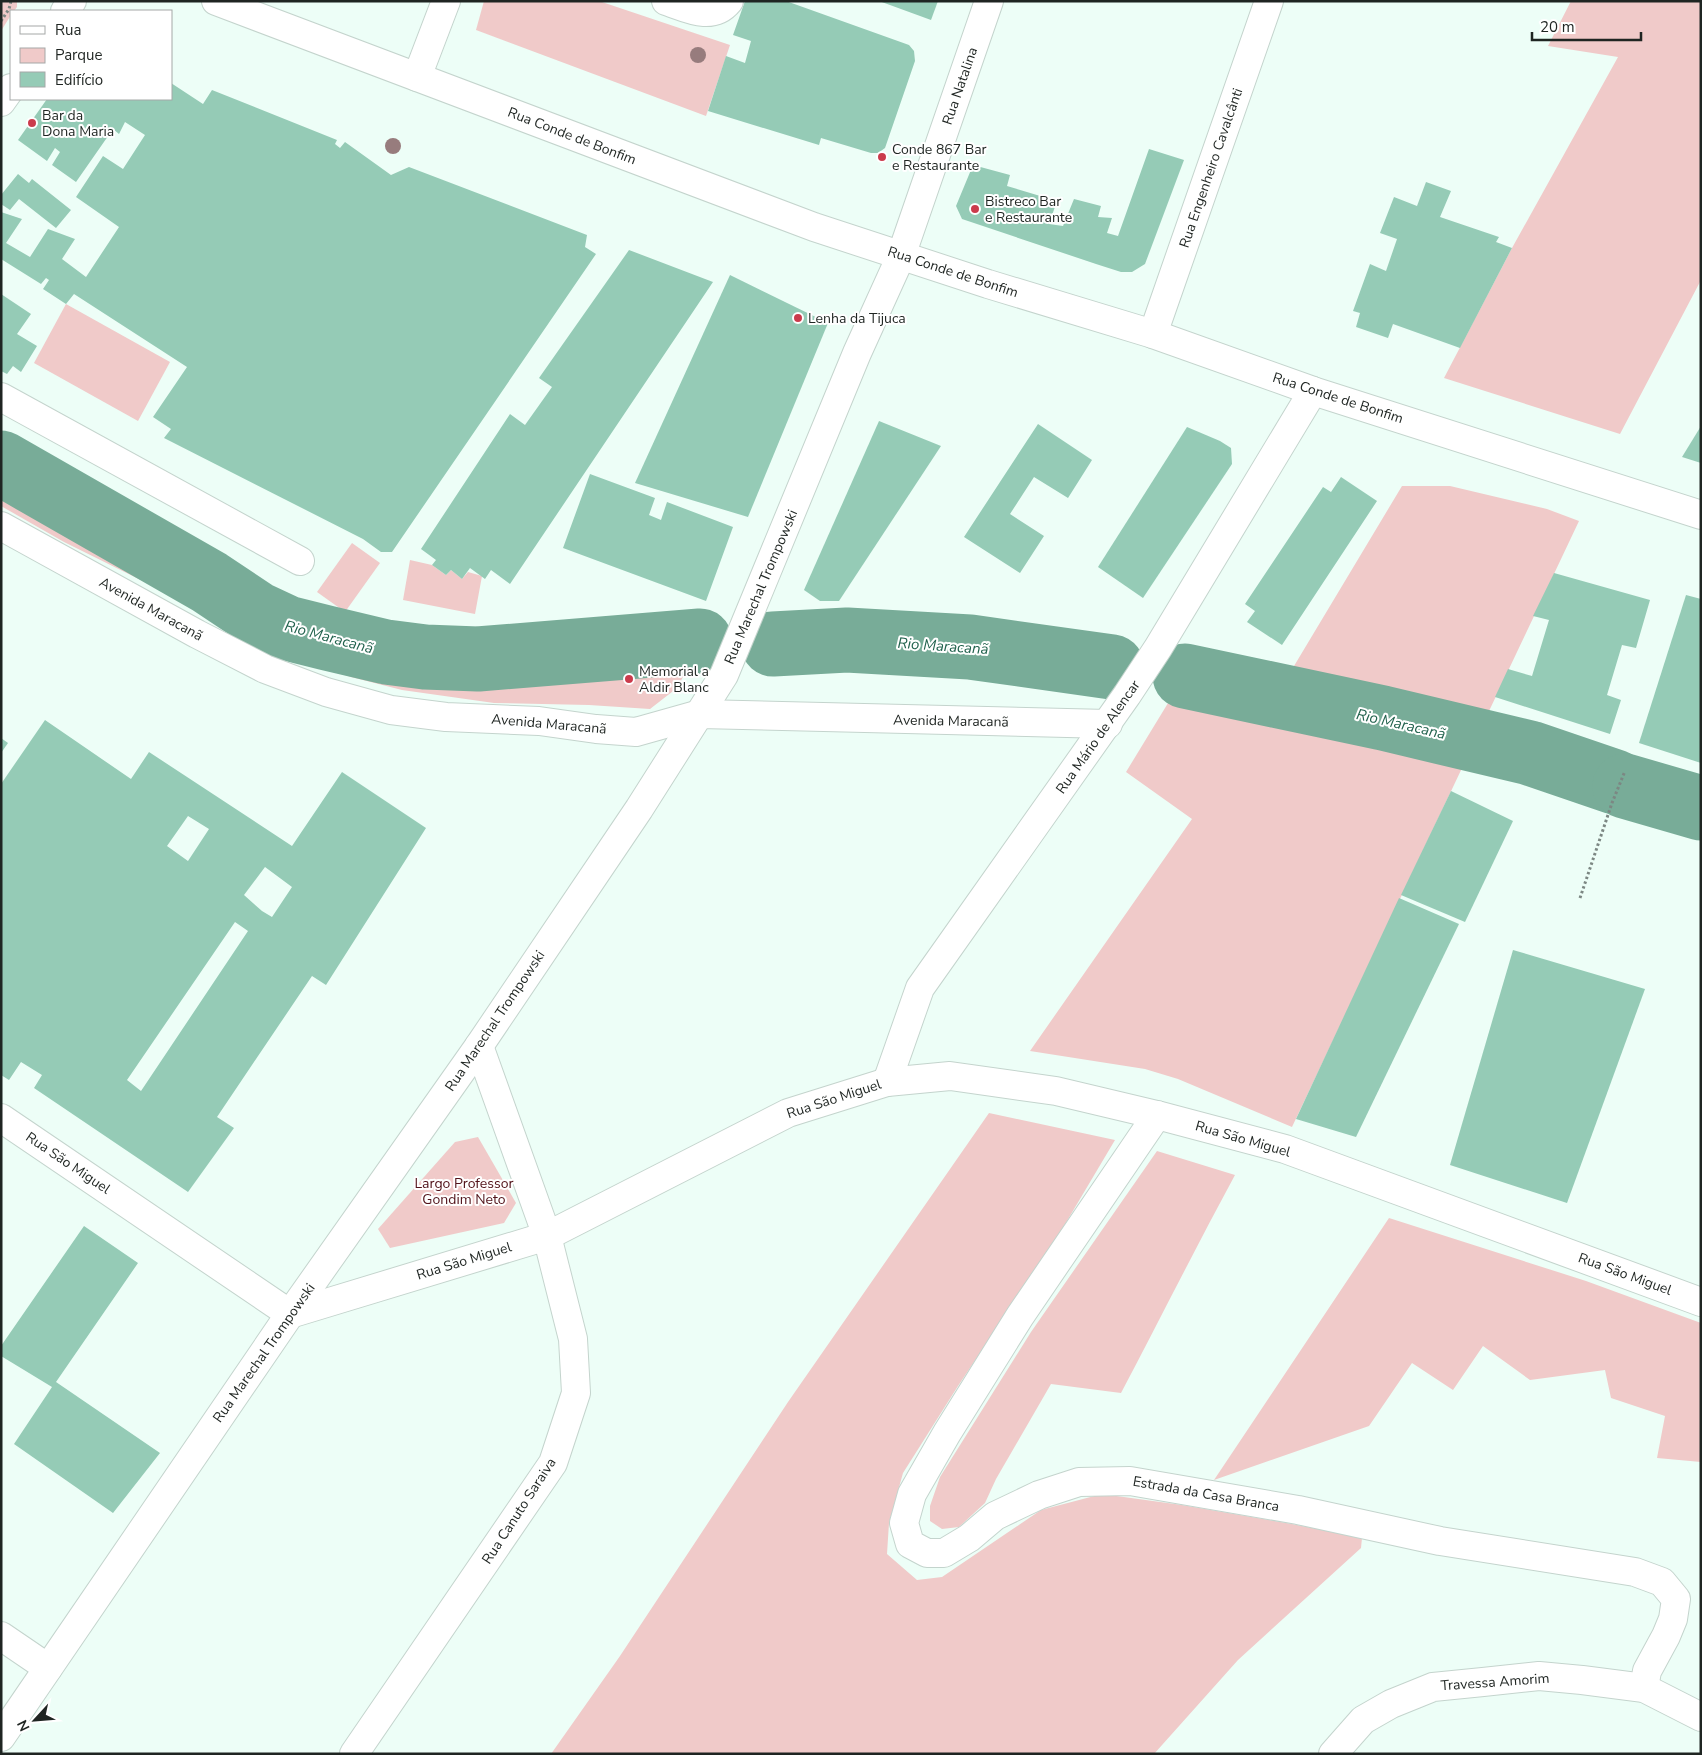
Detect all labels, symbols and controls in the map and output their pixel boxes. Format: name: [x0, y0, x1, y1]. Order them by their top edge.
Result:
legend: [10, 10, 172, 100]
scale bar: [1532, 10, 1641, 42]
text: 20 m: [1540, 17, 1575, 37]
text: Rua: [55, 20, 81, 40]
text: Parque: [55, 45, 103, 65]
street label: Rua Natalina: [938, 45, 982, 127]
text: Edifício: [55, 70, 103, 90]
street label: Rua Engenheiro Cavalcânti: [1175, 85, 1247, 251]
street label: Rua Conde de Bonfim: [505, 103, 639, 169]
place label: Bar da Dona Maria: [42, 106, 114, 141]
marker: Bar da Dona Maria: [26, 117, 38, 129]
place label: Conde 867 Bar e Restaurante: [892, 140, 987, 175]
marker: Conde 867 Bar e Restaurante: [876, 151, 888, 163]
place label: Bistreco Bar e Restaurante: [985, 192, 1072, 227]
marker: Bistreco Bar e Restaurante: [969, 203, 981, 215]
street label: Rua Conde de Bonfim: [885, 242, 1021, 302]
place label: Lenha da Tijuca: [808, 309, 906, 328]
marker: Lenha da Tijuca: [792, 312, 804, 324]
street label: Rua Conde de Bonfim: [1270, 368, 1406, 428]
street label: Rua Marechal Trompowski: [720, 507, 802, 667]
street label: Avenida Maracanã: [96, 573, 206, 645]
water label: Rio Maracanã: [282, 616, 376, 658]
water label: Rio Maracanã: [897, 633, 989, 659]
place label: Memorial a Aldir Blanc: [639, 662, 709, 697]
marker: Memorial a Aldir Blanc: [623, 673, 635, 685]
street label: Rua Mário de Alencar: [1051, 676, 1145, 798]
water label: Rio Maracanã: [1354, 704, 1448, 744]
street label: Avenida Maracanã: [491, 709, 607, 739]
street label: Avenida Maracanã: [893, 710, 1009, 732]
street label: Rua Marechal Trompowski: [441, 947, 549, 1095]
street label: Rua São Miguel: [784, 1074, 885, 1123]
street label: Rua São Miguel: [1193, 1116, 1294, 1162]
street label: Rua São Miguel: [22, 1128, 115, 1199]
park label: Largo Professor Gondim Neto: [414, 1174, 514, 1209]
street label: Rua São Miguel: [414, 1237, 515, 1284]
street label: Rua São Miguel: [1575, 1248, 1675, 1300]
street label: Rua Marechal Trompowski: [209, 1280, 319, 1426]
street label: Rua Canuto Saraiva: [478, 1454, 560, 1568]
street label: Estrada da Casa Branca: [1131, 1472, 1281, 1516]
street label: Travessa Amorim: [1440, 1669, 1550, 1695]
north arrow: [10, 1695, 60, 1745]
text: N: [13, 1717, 35, 1734]

